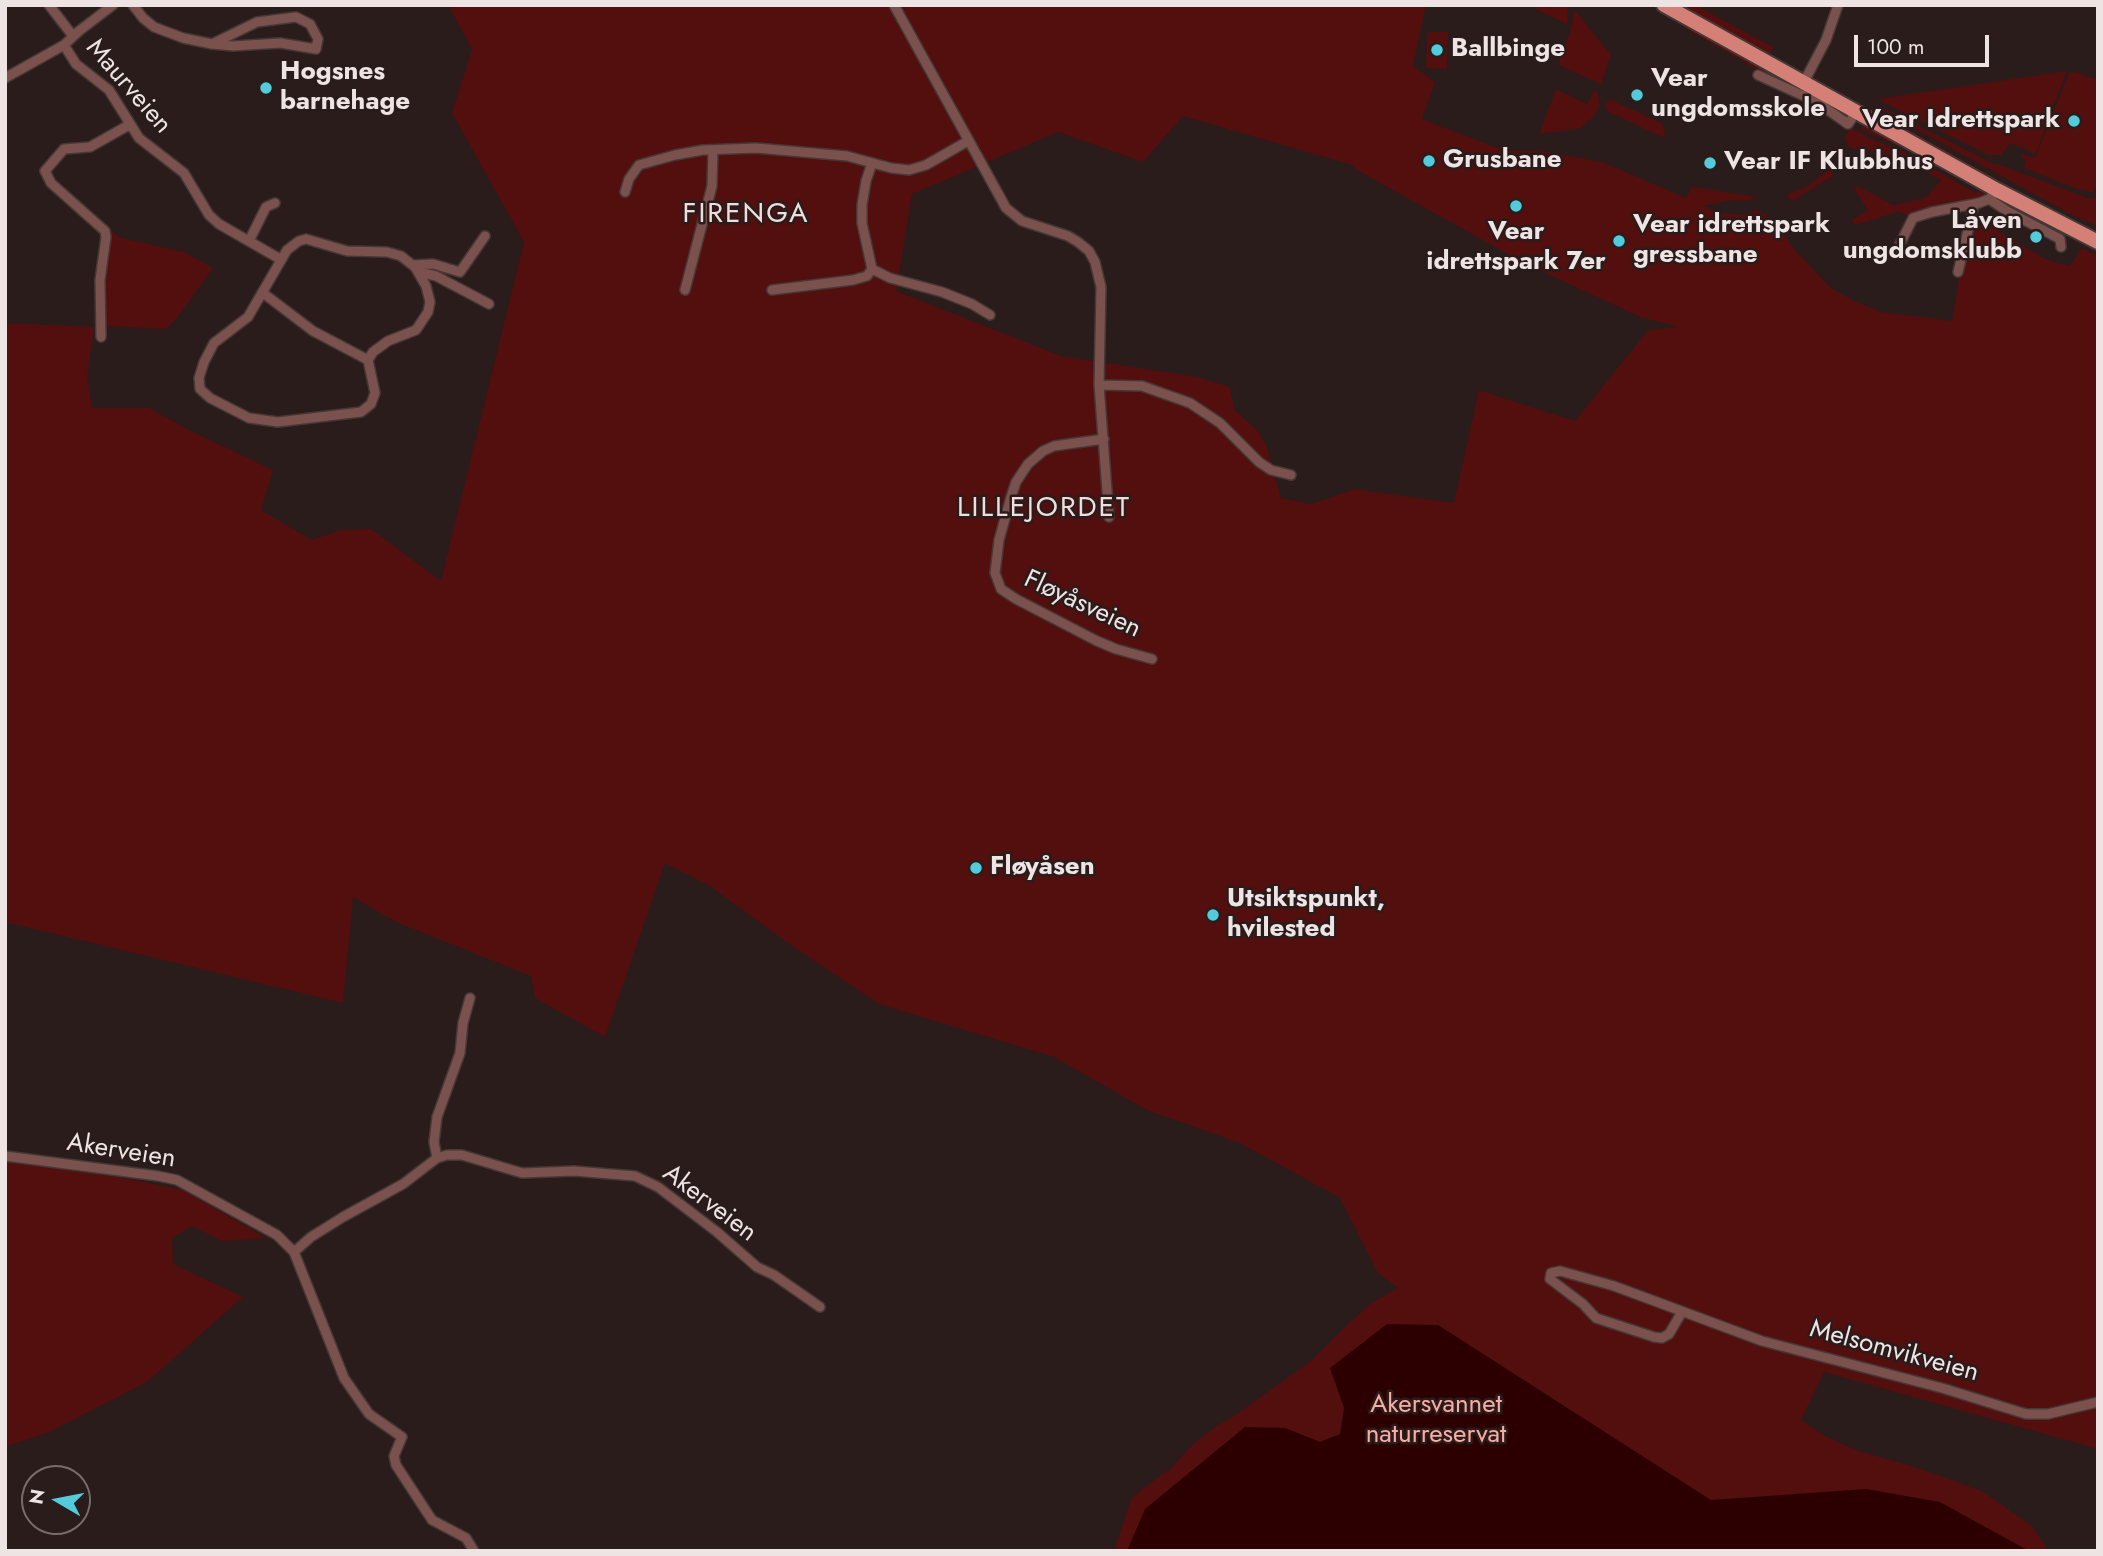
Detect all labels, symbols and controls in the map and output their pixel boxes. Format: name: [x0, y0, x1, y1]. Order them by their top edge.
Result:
scale bar: [1858, 21, 1993, 65]
text: 100 m: [1867, 32, 1924, 62]
street label: Maurveien: [78, 33, 178, 141]
place label: Ballbinge: [1451, 34, 1565, 66]
marker: Ballbinge: [1429, 42, 1445, 58]
place label: Hogsnes barnehage: [280, 57, 410, 119]
place label: Vear ungdomsskole: [1651, 64, 1825, 126]
marker: Hogsnes barnehage: [258, 80, 274, 96]
marker: Vear ungdomsskole: [1629, 87, 1645, 103]
place label: Vear Idrettspark: [1862, 105, 2060, 137]
marker: Vear Idrettspark: [2066, 113, 2082, 129]
place label: Grusbane: [1443, 145, 1562, 177]
place label: Vear IF Klubbhus: [1724, 147, 1933, 179]
marker: Grusbane: [1421, 153, 1437, 169]
marker: Vear IF Klubbhus: [1702, 155, 1718, 171]
district label: FIRENGA: [683, 198, 809, 232]
marker: Vear idrettspark 7er: [1508, 198, 1524, 214]
place label: Låven ungdomsklubb: [1843, 206, 2022, 268]
place label: Vear idrettspark gressbane: [1633, 210, 1830, 272]
place label: Vear idrettspark 7er: [1426, 217, 1606, 278]
marker: Låven ungdomsklubb: [2028, 229, 2044, 245]
marker: Vear idrettspark gressbane: [1611, 233, 1627, 249]
district label: LILLEJORDET: [958, 492, 1130, 526]
street label: Fløyåsveien: [1019, 564, 1145, 646]
place label: Fløyåsen: [990, 852, 1095, 884]
marker: Fløyåsen: [968, 860, 984, 876]
place label: Utsiktspunkt, hvilested: [1227, 884, 1385, 946]
marker: Utsiktspunkt, hvilested: [1205, 907, 1221, 923]
street label: Akerveien: [64, 1128, 178, 1176]
street label: Akerveien: [656, 1159, 762, 1249]
street label: Melsomvikveien: [1806, 1314, 1982, 1390]
park label: Akersvannet naturreservat: [1366, 1390, 1506, 1452]
north arrow: [21, 1465, 91, 1535]
text: N: [22, 1487, 51, 1506]

